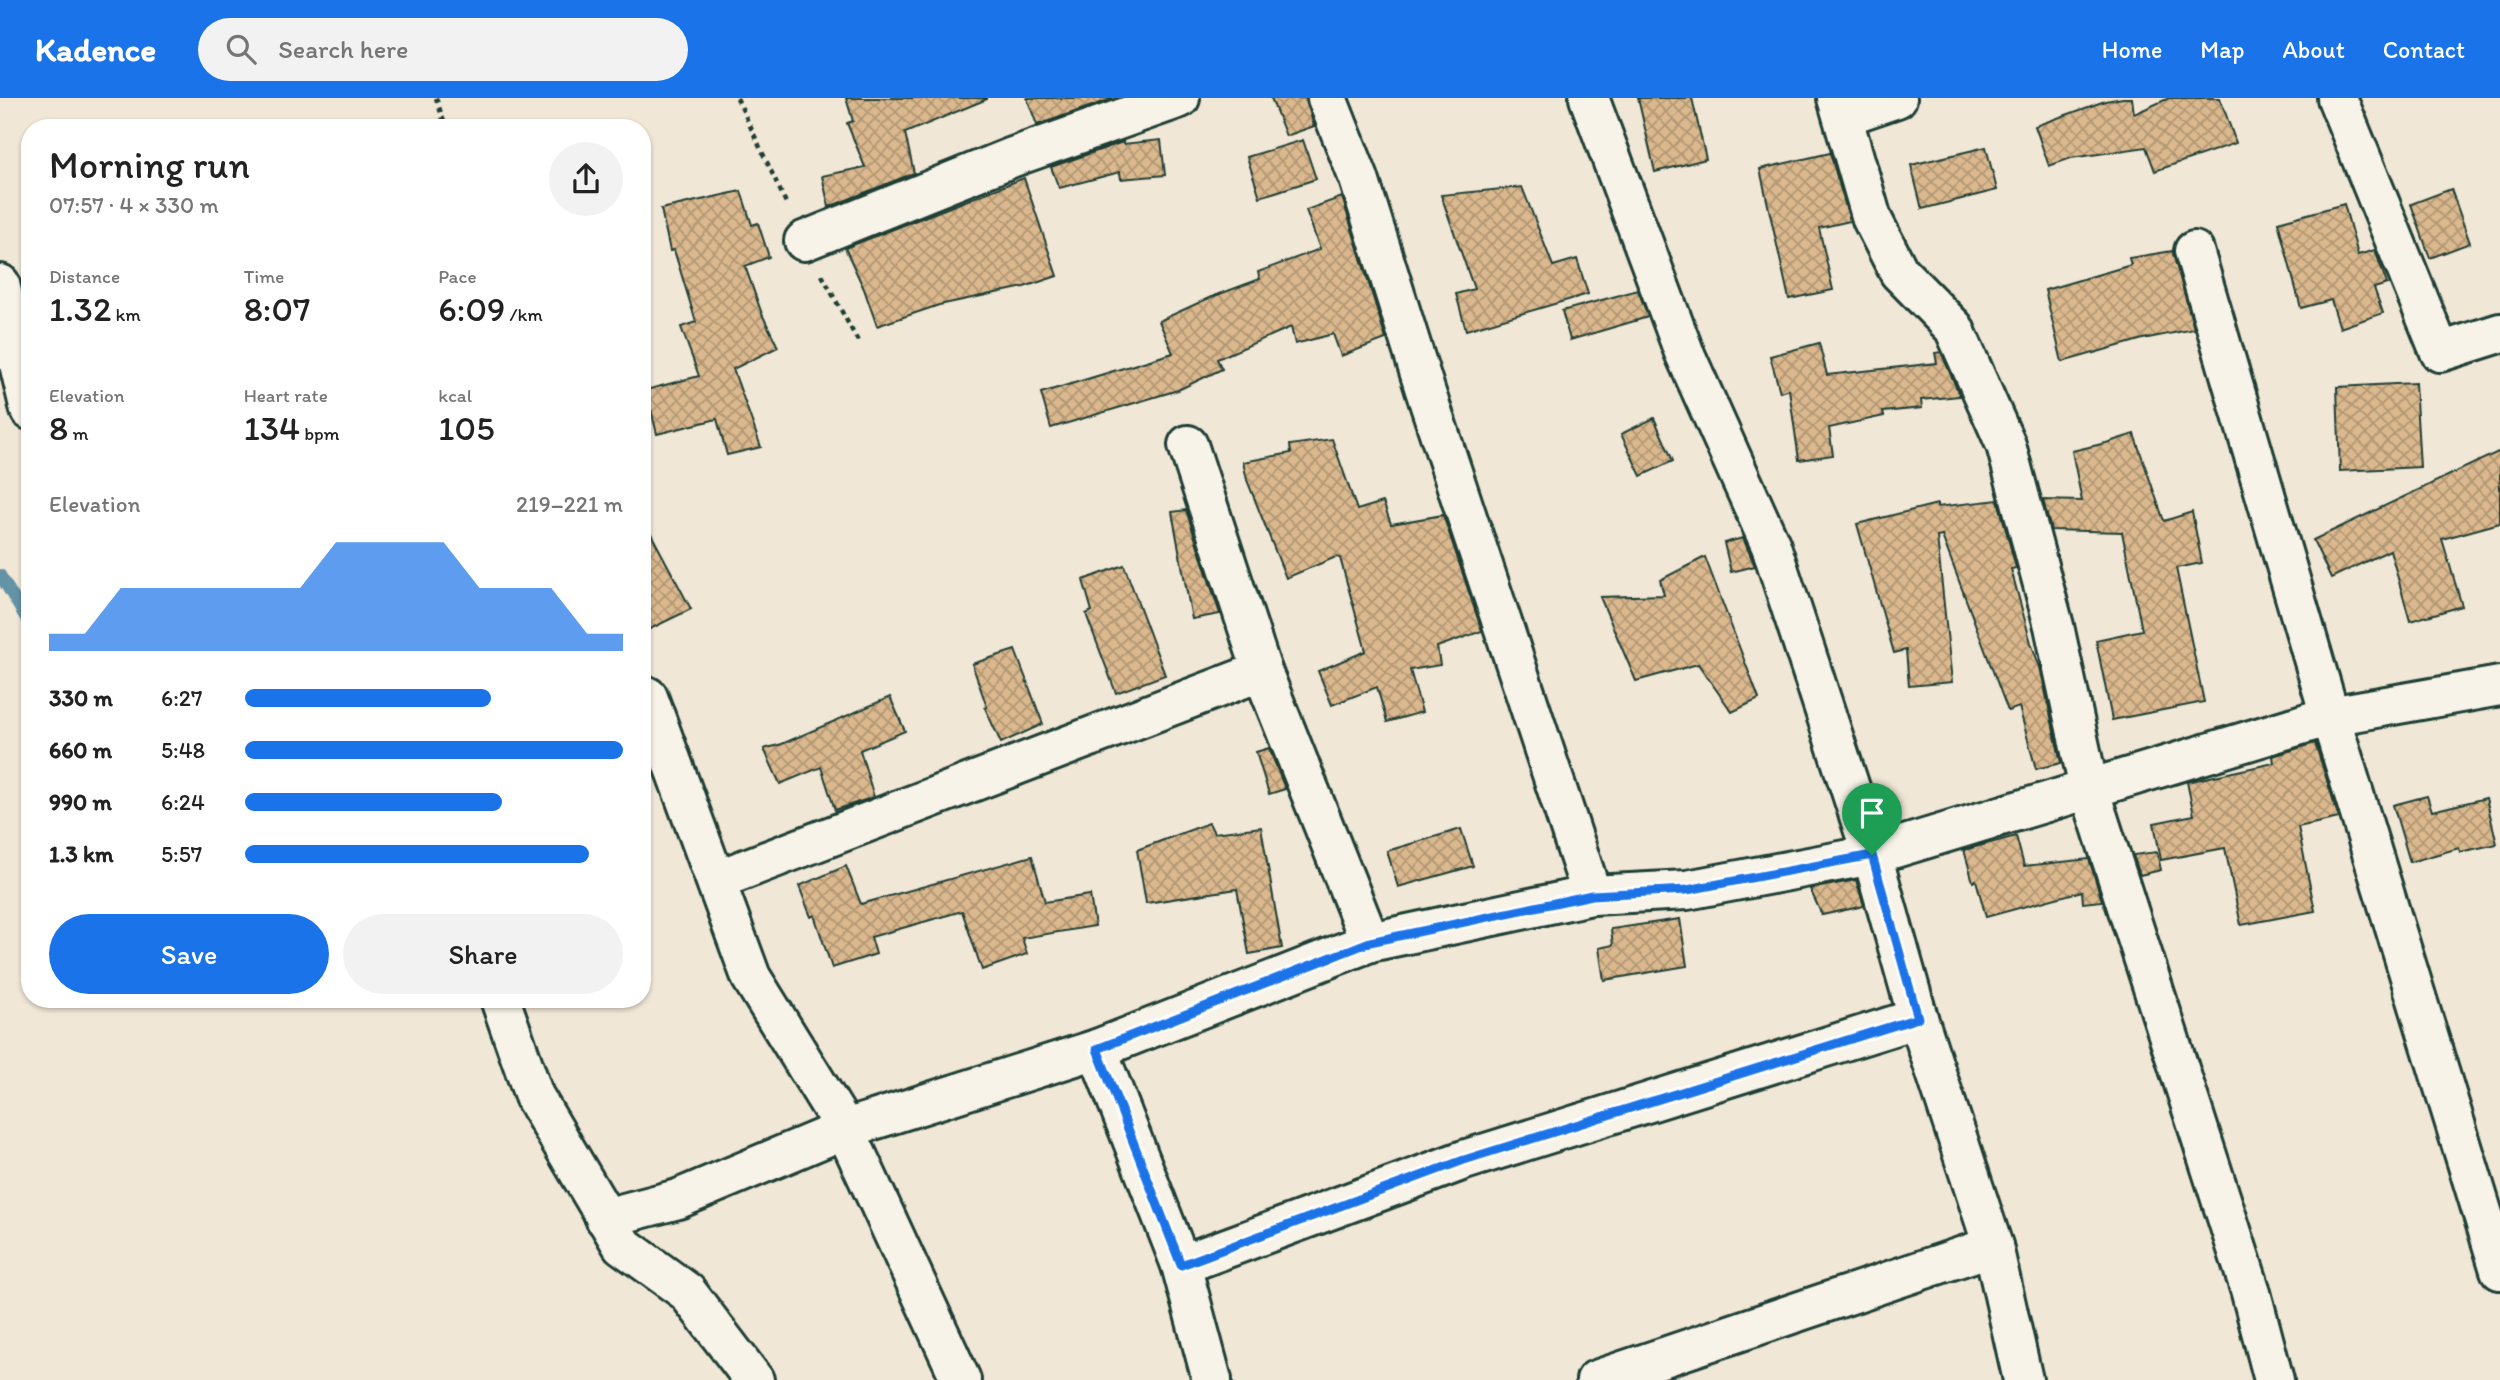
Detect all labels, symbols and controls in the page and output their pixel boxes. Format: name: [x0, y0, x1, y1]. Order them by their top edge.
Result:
search box: [198, 18, 688, 81]
text: Kadence: [35, 30, 156, 69]
icon: search: [222, 30, 260, 68]
text: Search here: [278, 33, 409, 65]
text: Home: [2102, 35, 2162, 64]
text: Map: [2200, 35, 2244, 64]
text: About: [2282, 35, 2345, 64]
text: Contact: [2383, 35, 2465, 64]
text: Morning run: [49, 142, 250, 188]
button: share: [549, 142, 623, 216]
text: 07:57 · 4 × 330 m: [49, 191, 219, 219]
text: Distance: [49, 265, 120, 288]
text: Time: [244, 265, 284, 288]
text: Pace: [438, 265, 476, 288]
text: 1.32: [49, 288, 111, 330]
text: 8:07: [244, 288, 310, 330]
text: 6:09: [438, 288, 505, 330]
text: km: [111, 303, 141, 326]
text: /km: [505, 303, 543, 326]
text: Elevation: [49, 384, 125, 407]
text: Heart rate: [244, 384, 328, 407]
text: kcal: [438, 384, 472, 407]
text: 8: [49, 407, 68, 449]
text: 134: [244, 407, 300, 449]
text: 105: [438, 407, 495, 449]
text: m: [68, 422, 88, 445]
text: bpm: [300, 422, 340, 445]
text: Elevation: [49, 490, 140, 518]
text: 219–221 m: [516, 490, 623, 518]
text: 330 m: [49, 684, 113, 712]
text: 6:27: [161, 684, 202, 712]
text: 660 m: [49, 736, 112, 764]
text: 5:48: [161, 736, 205, 764]
pin: [1842, 783, 1902, 855]
text: 990 m: [49, 788, 112, 816]
text: 6:24: [161, 788, 205, 816]
icon: arrive: [1853, 794, 1891, 832]
text: 1.3 km: [49, 840, 113, 868]
text: 5:57: [161, 840, 202, 868]
button: Save: [49, 914, 329, 994]
button: Share: [343, 914, 623, 994]

